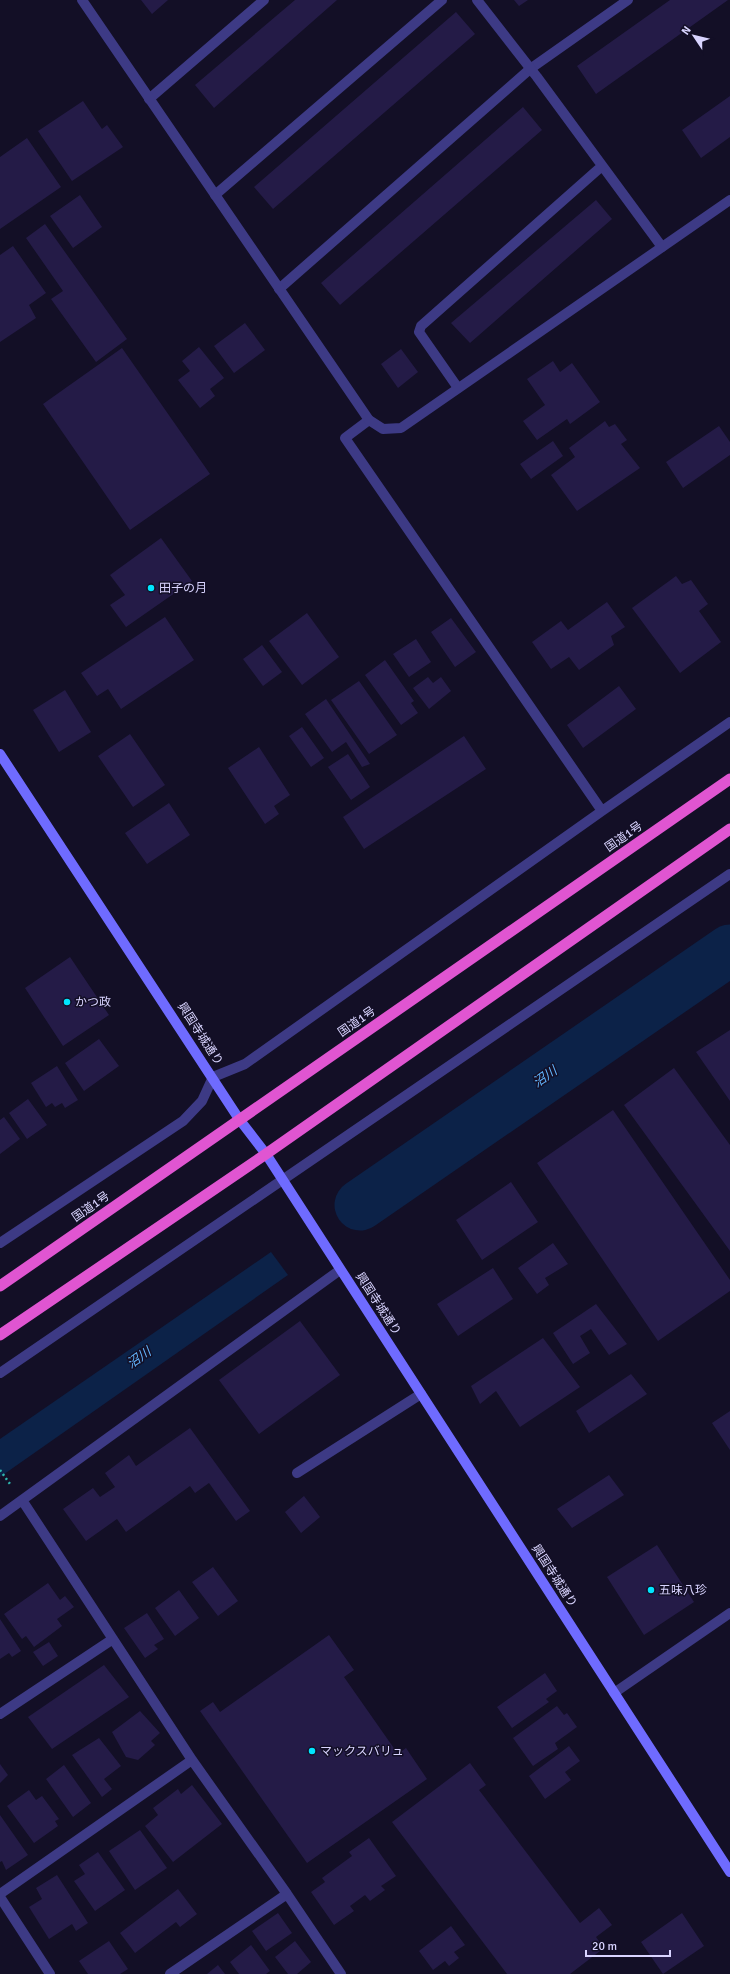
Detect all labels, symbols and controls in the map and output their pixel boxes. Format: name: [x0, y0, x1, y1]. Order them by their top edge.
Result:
north arrow: [674, 16, 714, 56]
text: N: [679, 24, 694, 37]
place label: 田子の月: [159, 581, 207, 596]
marker: 田子の月: [146, 583, 156, 593]
street label: 国道1号: [602, 819, 646, 855]
place label: かつ政: [75, 995, 111, 1010]
marker: かつ政: [62, 997, 72, 1007]
street label: 興国寺城通り: [174, 1000, 226, 1068]
street label: 国道1号: [335, 1004, 379, 1040]
water label: 沼川: [530, 1062, 562, 1091]
street label: 国道1号: [69, 1189, 113, 1225]
street label: 興国寺城通り: [352, 1270, 404, 1338]
water label: 沼川: [124, 1343, 156, 1372]
street label: 興国寺城通り: [528, 1542, 580, 1610]
place label: 五味八珍: [659, 1583, 707, 1598]
marker: 五味八珍: [646, 1585, 656, 1595]
place label: マックスバリュ: [320, 1744, 404, 1759]
marker: マックスバリュ: [307, 1746, 317, 1756]
scale bar: [586, 1932, 670, 1958]
text: 20 m: [592, 1939, 617, 1954]

